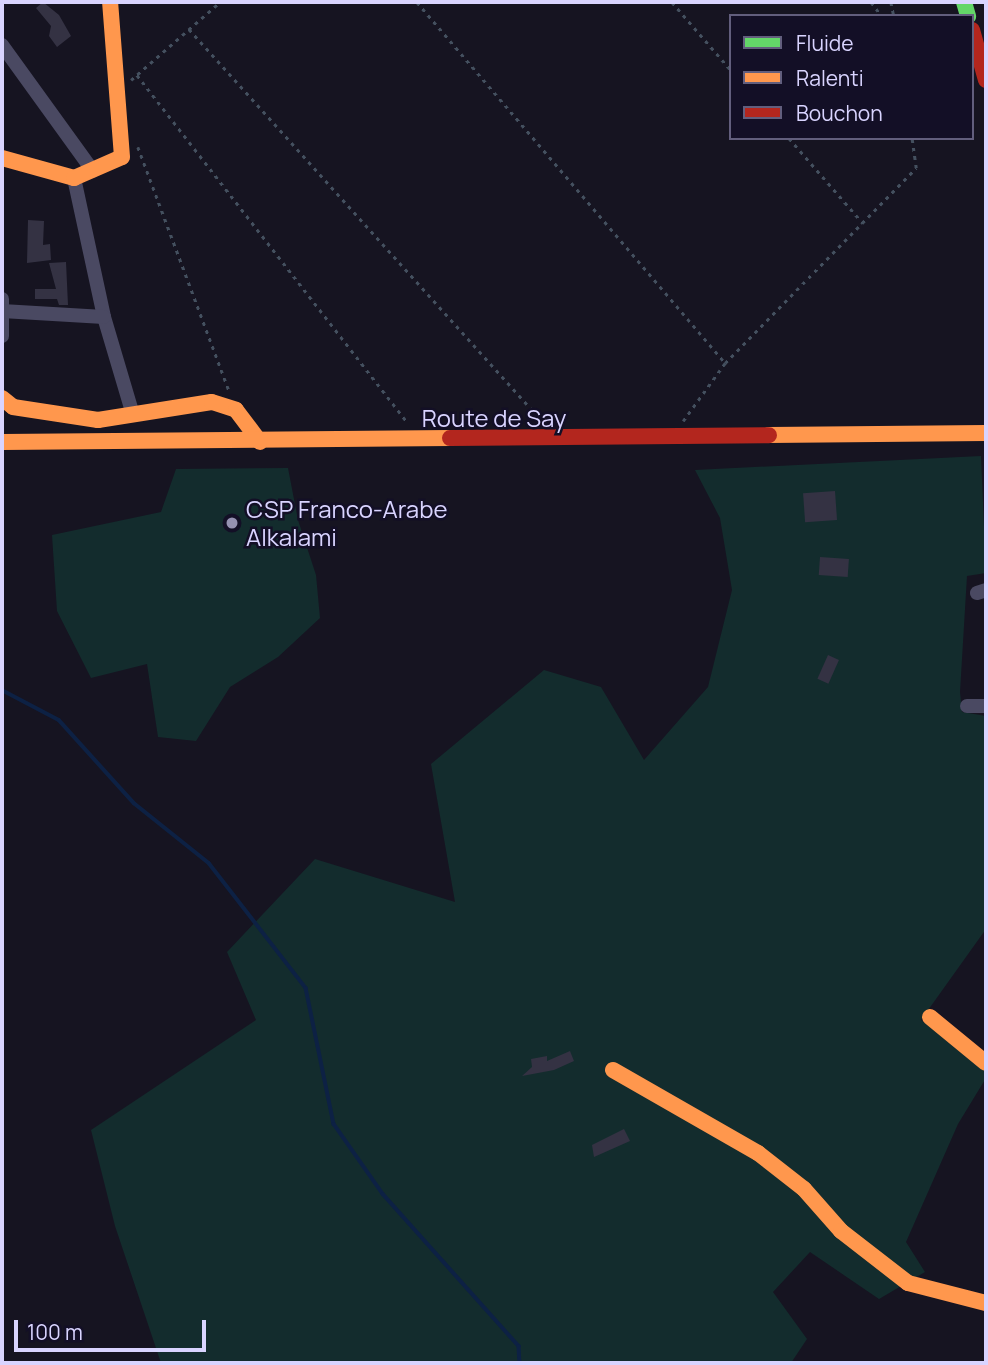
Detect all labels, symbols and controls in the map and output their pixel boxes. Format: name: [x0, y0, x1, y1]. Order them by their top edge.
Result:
legend: [729, 14, 974, 140]
text: Fluide: [796, 29, 854, 57]
text: Ralenti: [796, 64, 864, 92]
text: Bouchon: [796, 99, 883, 127]
street label: Route de Say: [422, 404, 566, 432]
place label: CSP Franco-Arabe Alkalami: [246, 495, 447, 551]
marker: CSP Franco-Arabe Alkalami: [224, 515, 240, 531]
scale bar: [18, 1306, 210, 1350]
text: 100 m: [27, 1318, 83, 1346]

